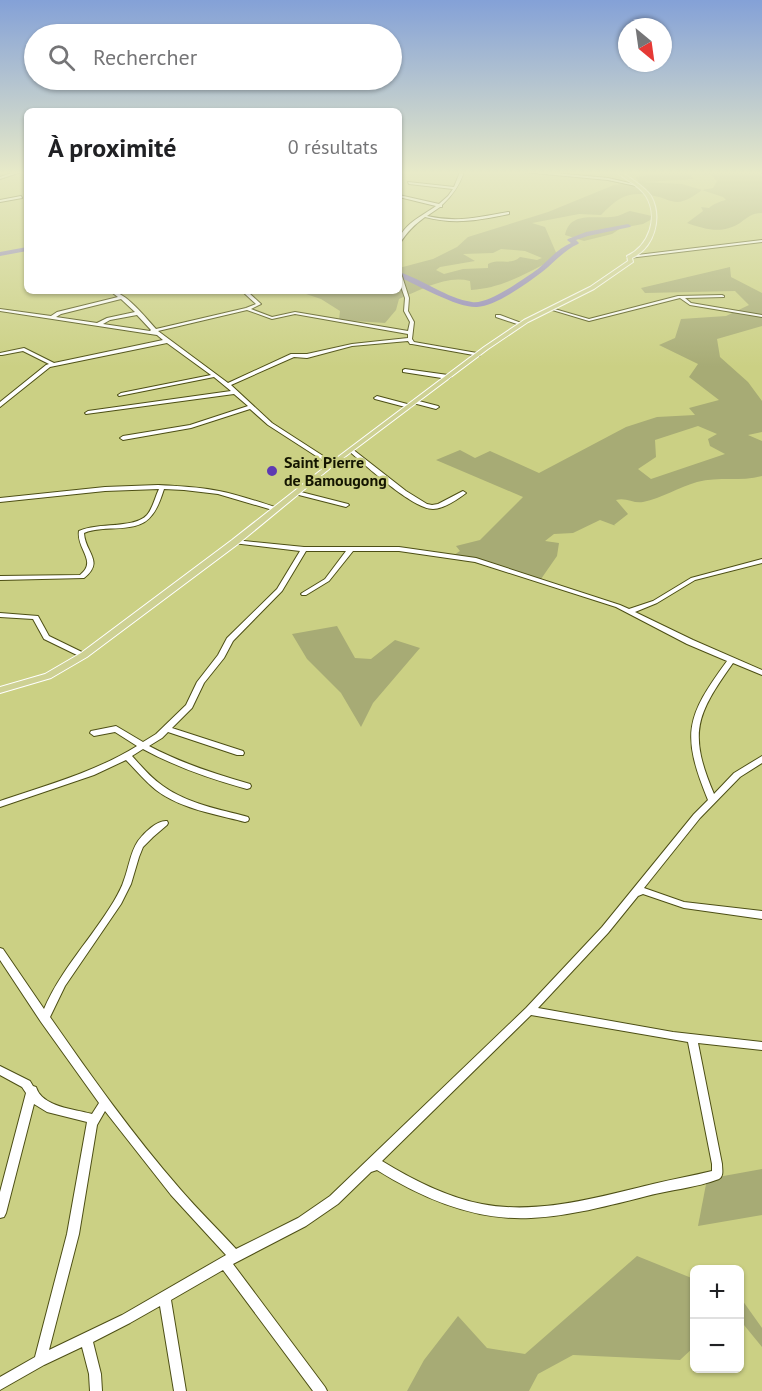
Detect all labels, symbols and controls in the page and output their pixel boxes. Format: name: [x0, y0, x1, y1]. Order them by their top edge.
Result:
north arrow: [618, 18, 672, 72]
search box: [24, 24, 402, 90]
icon: search: [45, 41, 78, 74]
text: Rechercher: [93, 43, 197, 71]
text: À proximité: [48, 131, 176, 164]
text: 0 résultats: [288, 134, 378, 160]
place label: Saint Pierre de Bamougong: [284, 452, 387, 490]
marker: Saint Pierre de Bamougong: [265, 464, 279, 478]
map controls: [690, 1265, 744, 1373]
button: +: [690, 1265, 744, 1319]
button: −: [690, 1319, 744, 1373]

